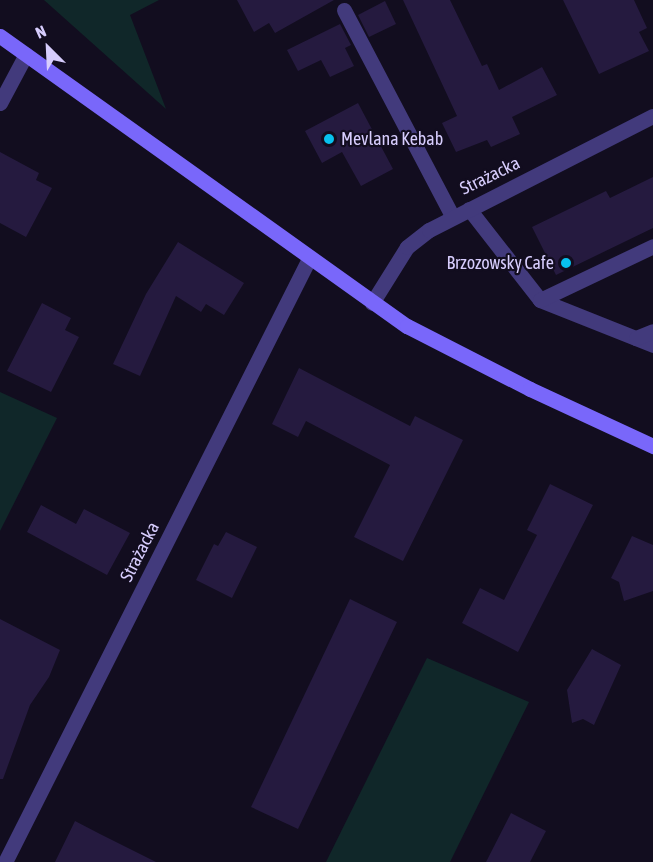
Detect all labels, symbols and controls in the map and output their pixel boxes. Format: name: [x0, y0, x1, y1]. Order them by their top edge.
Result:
north arrow: [18, 18, 78, 78]
text: N: [33, 21, 49, 42]
place label: Mevlana Kebab: [341, 128, 443, 150]
marker: Mevlana Kebab: [322, 132, 336, 146]
street label: Strażacka: [457, 152, 523, 200]
place label: Brzozowsky Cafe: [446, 252, 554, 274]
marker: Brzozowsky Cafe: [559, 256, 573, 270]
street label: Strażacka: [116, 519, 164, 585]

